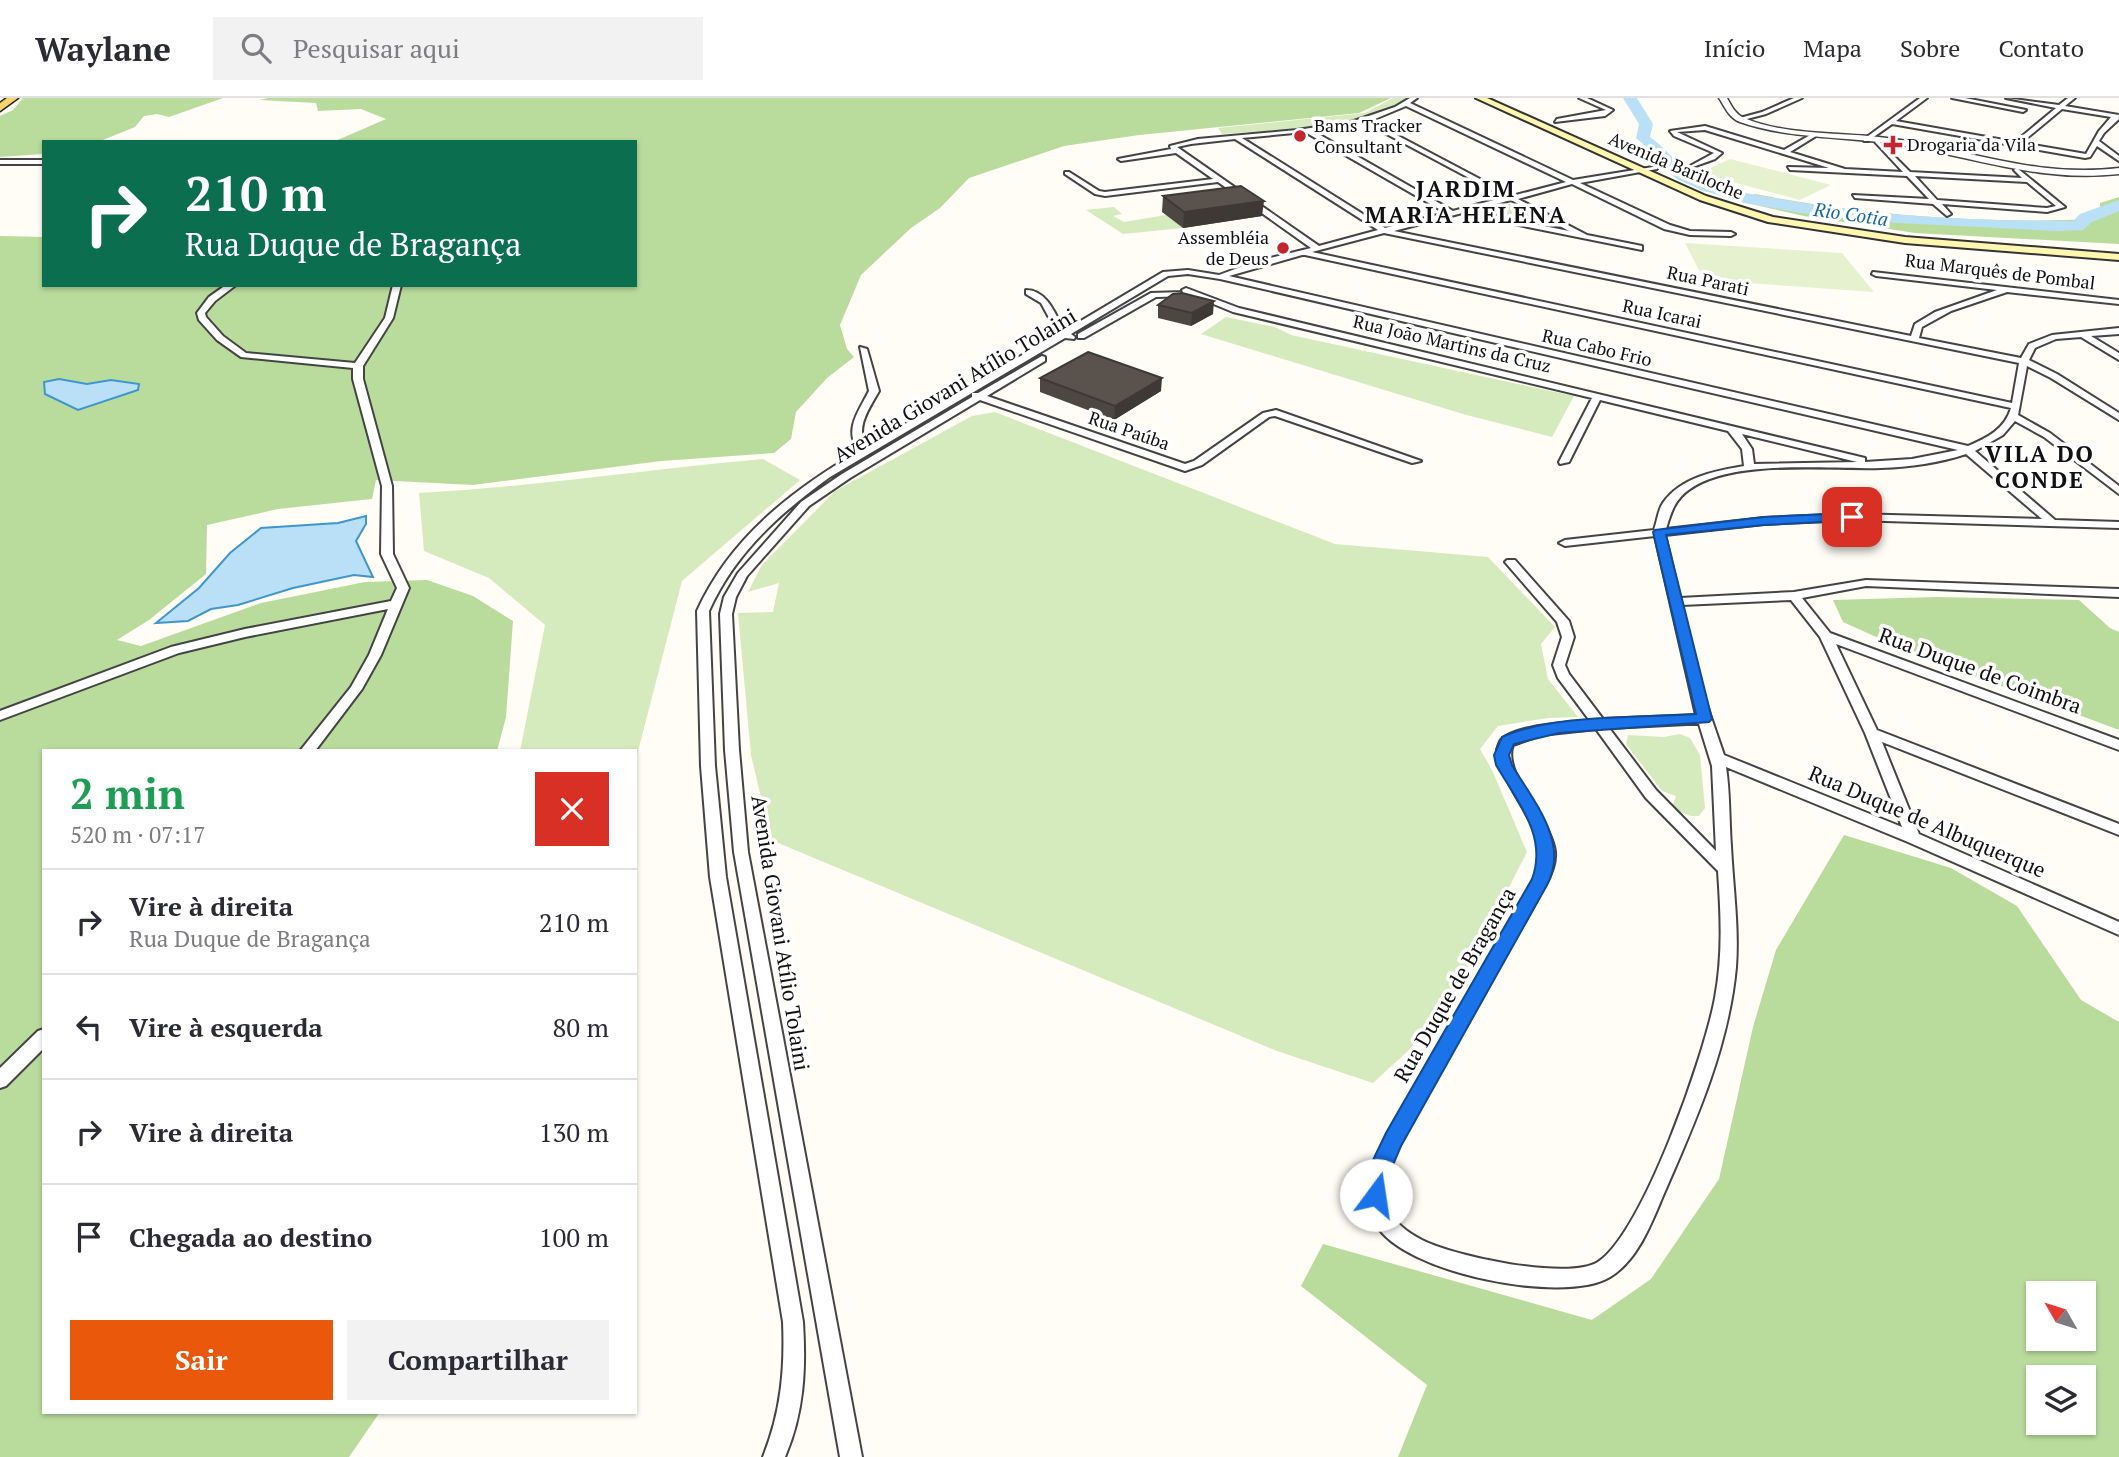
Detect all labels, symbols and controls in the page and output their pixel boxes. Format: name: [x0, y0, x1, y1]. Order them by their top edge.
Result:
search box: [213, 17, 703, 80]
text: Waylane: [35, 27, 171, 70]
icon: search: [237, 29, 275, 67]
text: Pesquisar aqui: [293, 31, 460, 65]
text: Início: [1704, 32, 1765, 64]
text: Mapa: [1803, 32, 1862, 64]
text: Sobre: [1900, 32, 1960, 64]
text: Contato: [1998, 32, 2084, 64]
place label: Bams Tracker Consultant: [1314, 113, 1422, 158]
street label: Avenida Bariloche: [1605, 126, 1747, 204]
marker: Bams Tracker Consultant: [1292, 128, 1308, 144]
place label: Drogaria da Vila: [1907, 132, 2036, 156]
marker: Drogaria da Vila: [1885, 137, 1901, 153]
text: 210 m: [185, 160, 327, 225]
icon: right: [70, 168, 161, 259]
district label: JARDIM MARIA HELENA: [1365, 173, 1567, 230]
water label: Rio Cotia: [1811, 196, 1890, 231]
text: Rua Duque de Bragança: [185, 223, 521, 265]
place label: Assembléia de Deus: [1178, 225, 1269, 270]
marker: Assembléia de Deus: [1275, 240, 1291, 256]
street label: Rua Marquês de Pombal: [1904, 247, 2097, 295]
street label: Rua Parati: [1665, 260, 1751, 300]
street label: Rua Icarai: [1620, 293, 1704, 333]
street label: Avenida Giovani Atílio Tolaini: [828, 301, 1081, 469]
street label: Rua João Martins da Cruz: [1351, 309, 1554, 377]
street label: Rua Cabo Frio: [1540, 323, 1655, 371]
street label: Rua Paúba: [1086, 405, 1173, 455]
district label: VILA DO CONDE: [1985, 438, 2095, 495]
pin: [1822, 487, 1882, 547]
icon: arrive: [1833, 498, 1871, 536]
street label: Rua Duque de Coimbra: [1875, 620, 2086, 720]
street label: Rua Duque de Albuquerque: [1805, 758, 2050, 884]
text: 2 min: [70, 765, 185, 821]
button: close: [535, 772, 609, 846]
street label: Avenida Giovani Atílio Tolaini: [745, 793, 817, 1073]
text: 520 m · 07:17: [70, 819, 205, 850]
street label: Rua Duque de Bragança: [1387, 882, 1522, 1087]
text: Vire à direita: [129, 889, 293, 923]
icon: right: [70, 903, 108, 941]
text: 210 m: [539, 905, 609, 939]
text: Rua Duque de Bragança: [129, 923, 371, 954]
icon: left: [70, 1008, 108, 1046]
text: Vire à esquerda: [129, 1010, 323, 1044]
text: 80 m: [553, 1010, 609, 1044]
icon: right: [70, 1113, 108, 1151]
text: Vire à direita: [129, 1115, 293, 1149]
text: 130 m: [539, 1115, 609, 1149]
position arrow: [1339, 1158, 1413, 1232]
icon: arrive: [70, 1218, 108, 1256]
text: Chegada ao destino: [129, 1220, 372, 1254]
text: 100 m: [539, 1220, 609, 1254]
north arrow: [2026, 1281, 2096, 1351]
map controls: [2026, 1281, 2096, 1435]
button: Sair: [70, 1320, 333, 1400]
button: Compartilhar: [347, 1320, 609, 1400]
button: layers: [2026, 1365, 2096, 1435]

